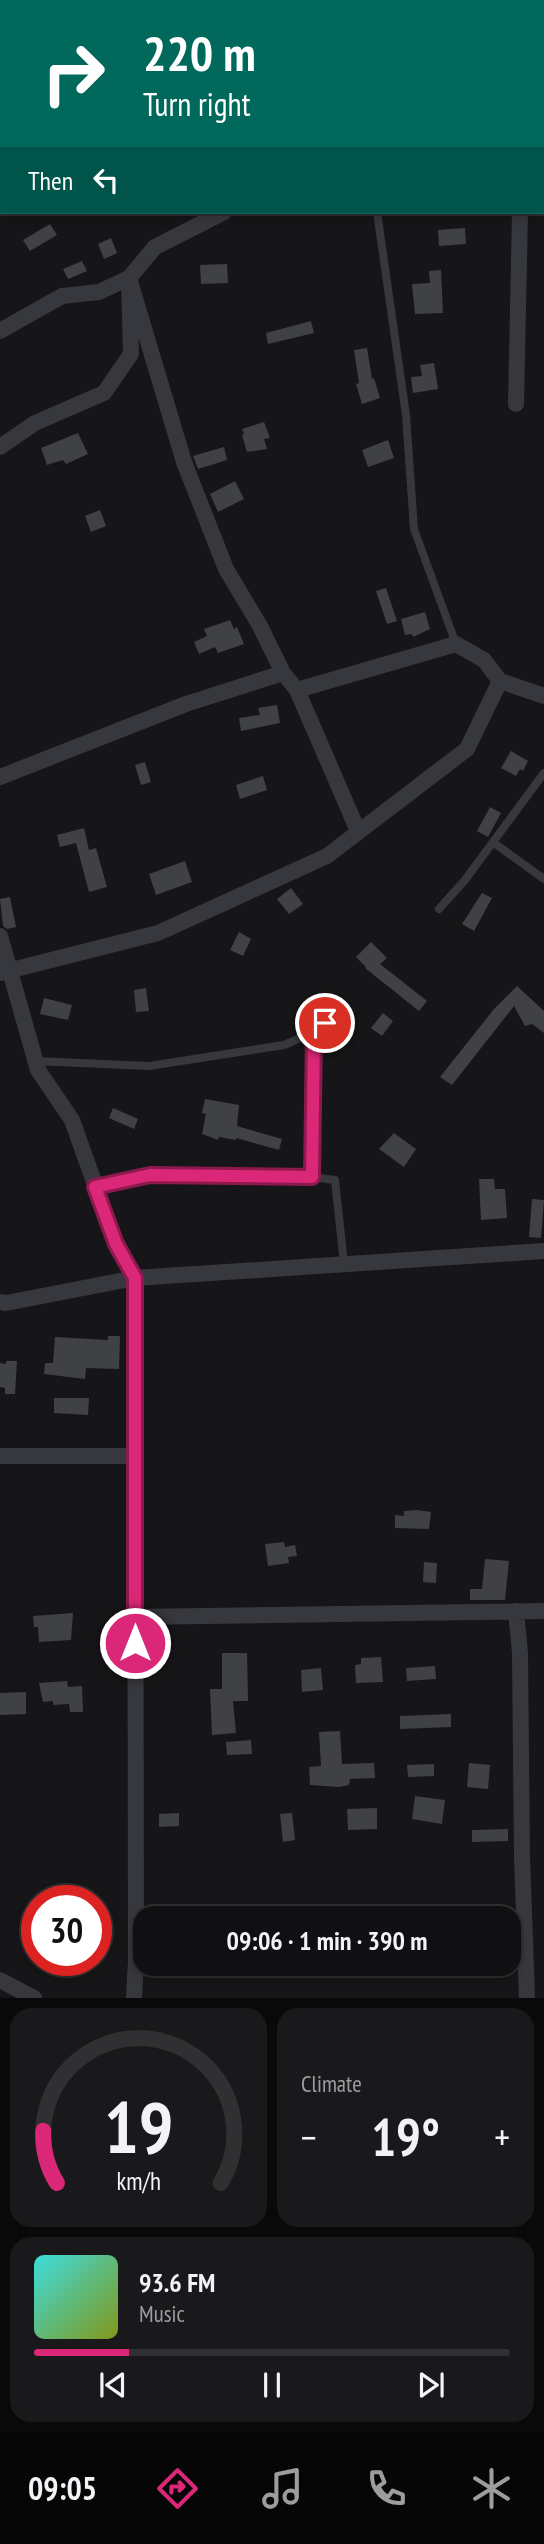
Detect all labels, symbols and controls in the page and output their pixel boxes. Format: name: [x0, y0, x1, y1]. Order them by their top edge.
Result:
text: 220 m: [143, 21, 256, 85]
icon: right: [28, 28, 119, 119]
text: Turn right: [143, 83, 251, 125]
icon: left: [87, 161, 125, 199]
text: Then: [28, 164, 73, 197]
pin: [295, 993, 355, 1053]
icon: arrive: [306, 1004, 344, 1042]
position arrow: [98, 1606, 172, 1680]
speed limit sign: 30: [21, 1885, 112, 1976]
text: 09:06 · 1 min · 390 m: [227, 1924, 427, 1957]
text: Climate: [301, 2069, 362, 2098]
text: 19: [104, 2080, 173, 2174]
text: 19°: [371, 2103, 440, 2170]
text: −: [301, 2112, 317, 2161]
text: +: [494, 2112, 510, 2161]
text: km/h: [116, 2165, 161, 2197]
text: 93.6 FM: [139, 2266, 215, 2299]
text: Music: [139, 2299, 185, 2328]
icon: previous: [94, 2366, 132, 2404]
icon: pause: [253, 2366, 291, 2404]
icon: next: [412, 2366, 450, 2404]
icon: directions: [153, 2464, 202, 2513]
icon: music: [258, 2464, 307, 2513]
icon: phone: [362, 2464, 411, 2513]
icon: climate: [467, 2464, 516, 2513]
text: 09:05: [28, 2467, 97, 2509]

